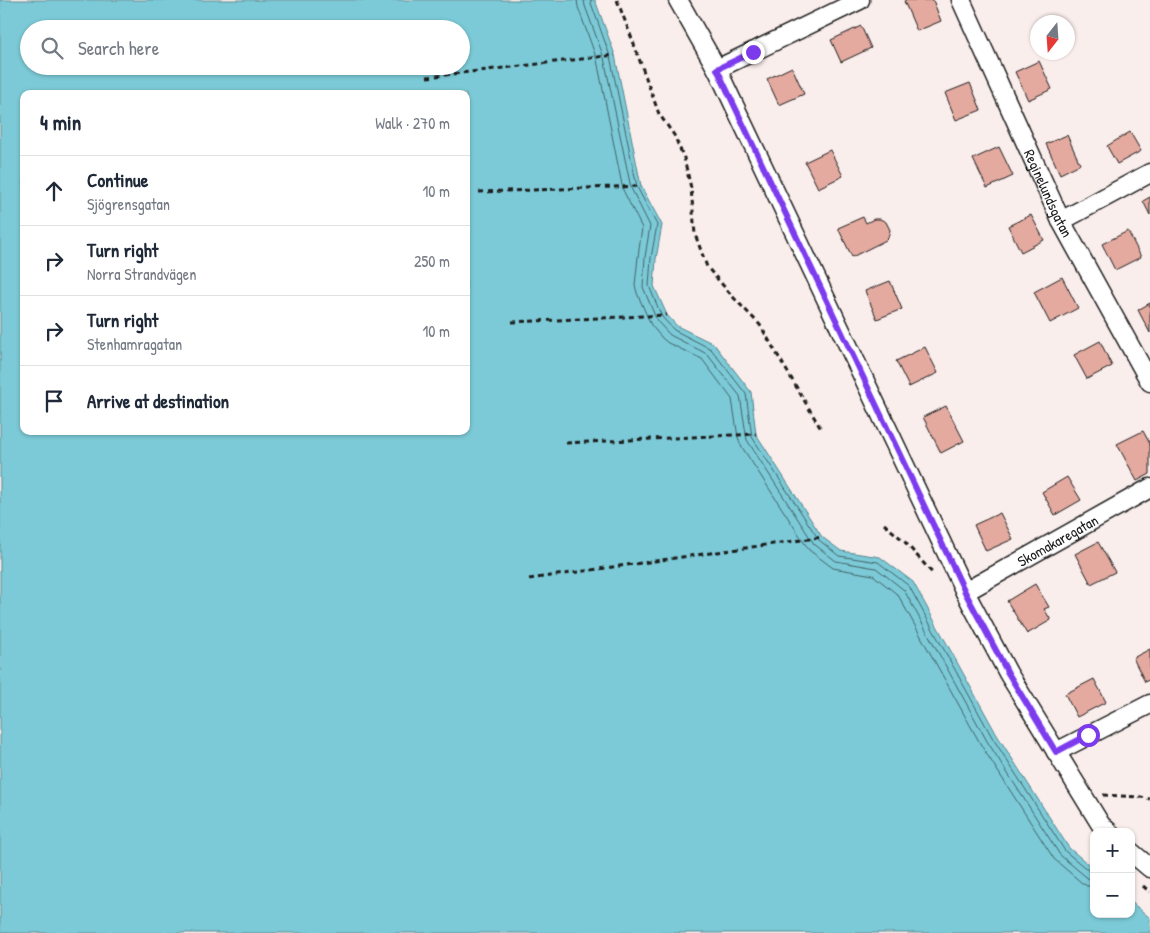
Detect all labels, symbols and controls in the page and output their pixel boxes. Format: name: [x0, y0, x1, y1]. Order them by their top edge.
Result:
north arrow: [1030, 15, 1075, 60]
search box: [20, 20, 470, 75]
icon: search: [38, 34, 66, 62]
text: Search here: [78, 35, 159, 61]
route end: [742, 41, 765, 64]
text: 4 min: [40, 108, 81, 137]
text: Walk · 270 m: [375, 112, 450, 134]
street label: Reginelundsgatan: [1019, 146, 1078, 241]
text: Continue: [87, 167, 148, 193]
icon: ahead: [40, 177, 68, 205]
text: 10 m: [422, 180, 450, 202]
text: Sjögrensgatan: [87, 193, 170, 215]
text: Turn right: [87, 237, 158, 263]
icon: right: [40, 247, 68, 275]
text: 250 m: [414, 250, 450, 272]
text: Norra Strandvägen: [87, 263, 196, 285]
text: Turn right: [87, 307, 158, 333]
icon: right: [40, 317, 68, 345]
text: 10 m: [422, 320, 450, 342]
text: Stenhamragatan: [87, 333, 182, 355]
icon: arrive: [40, 387, 68, 415]
text: Arrive at destination: [87, 388, 229, 414]
street label: Skomakaregatan: [1013, 509, 1102, 571]
route start: [1077, 724, 1100, 747]
map controls: [1090, 828, 1135, 918]
button: +: [1090, 828, 1135, 873]
button: −: [1090, 873, 1135, 918]

